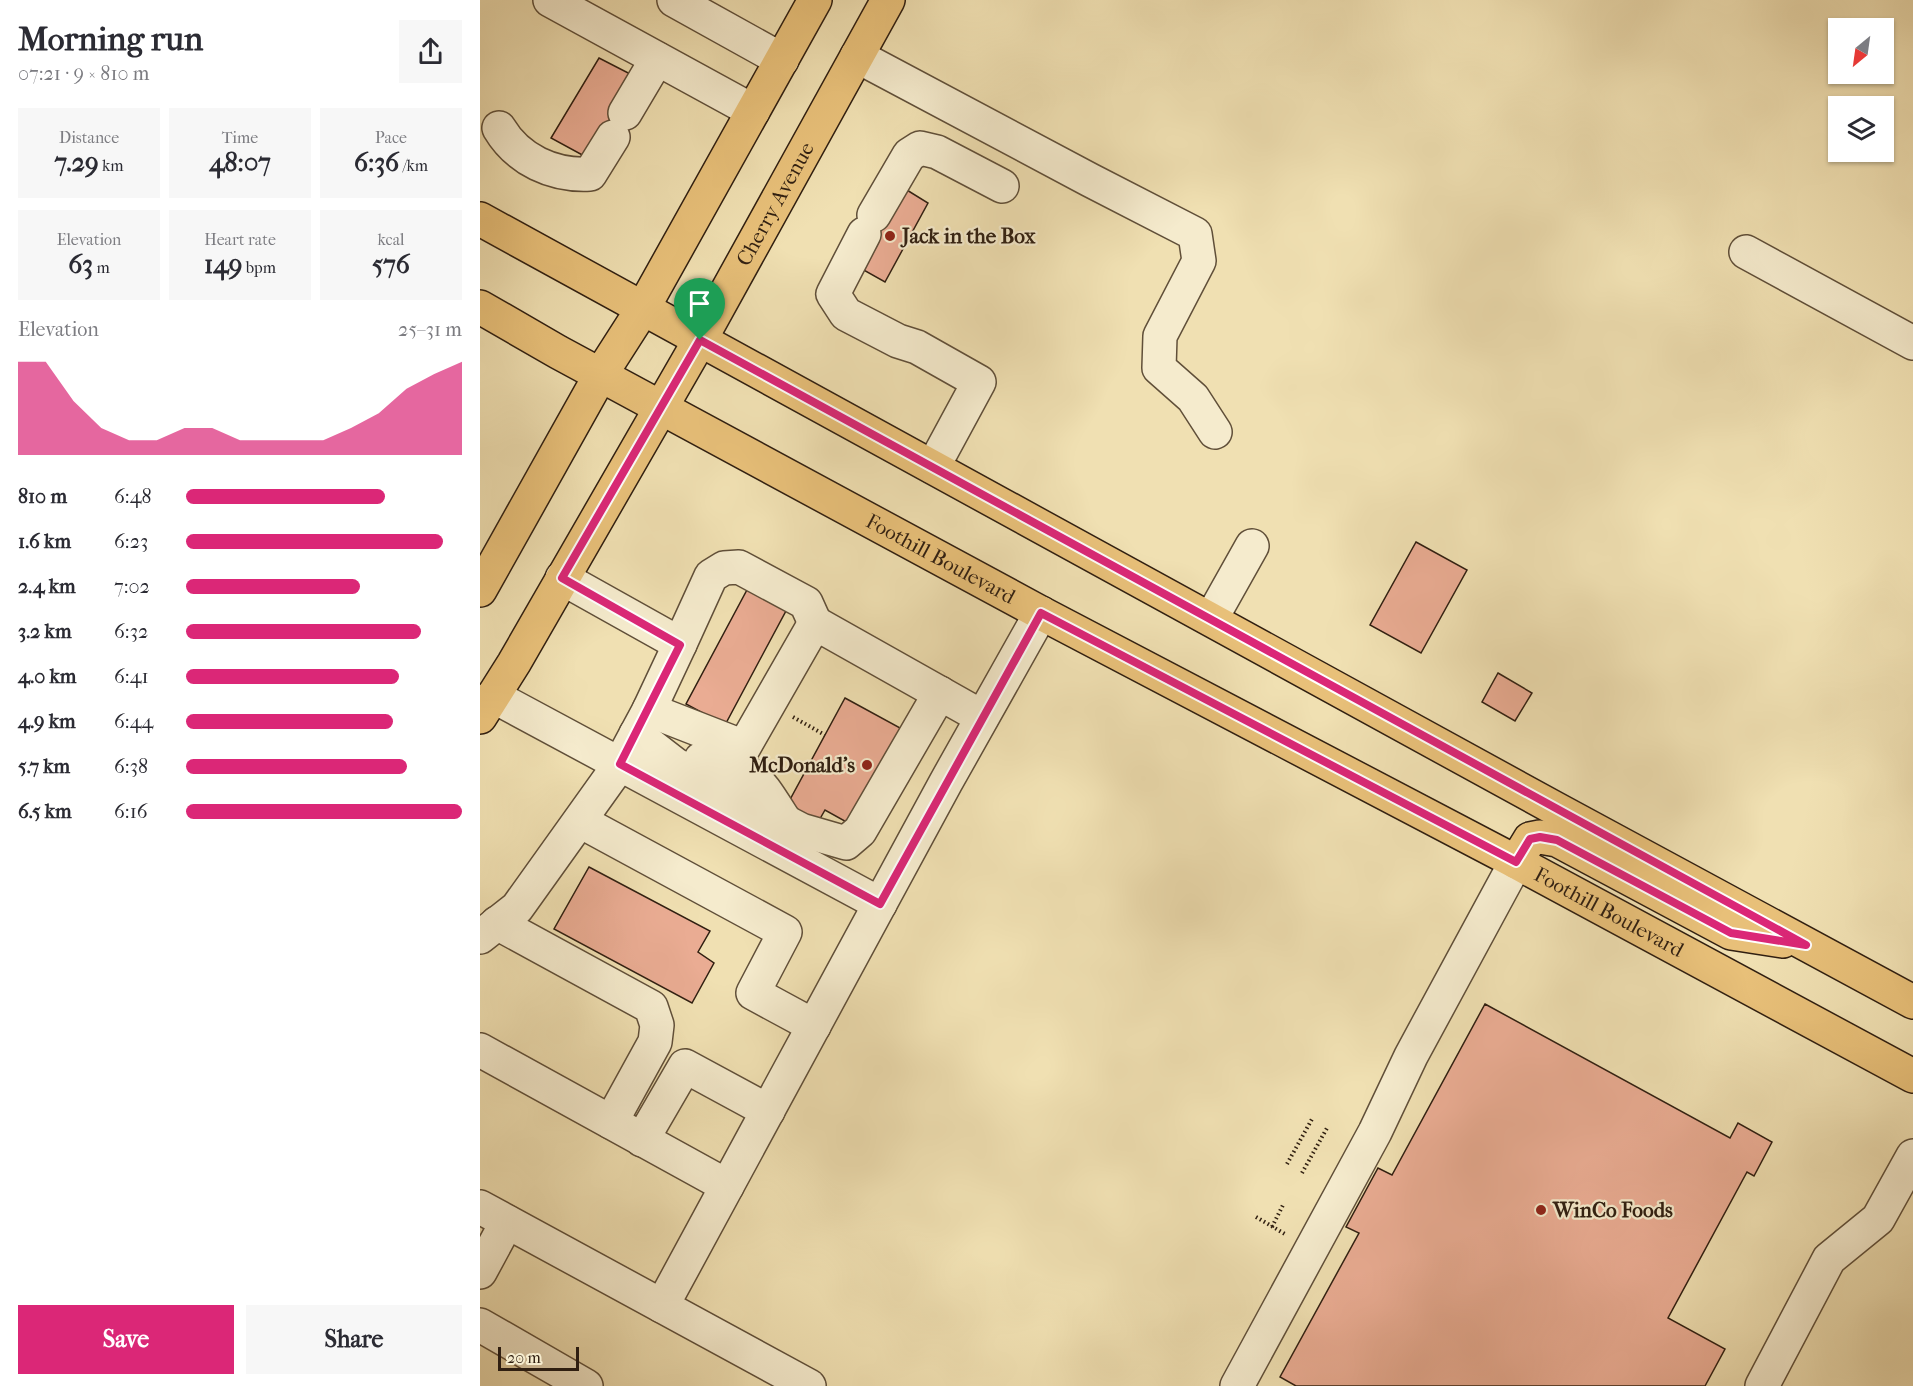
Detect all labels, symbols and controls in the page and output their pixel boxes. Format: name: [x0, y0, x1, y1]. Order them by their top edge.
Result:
north arrow: [1828, 18, 1894, 84]
map controls: [1828, 18, 1894, 162]
text: Morning run: [18, 20, 203, 59]
button: share: [399, 20, 462, 83]
text: 07:21 · 9 × 810 m: [18, 62, 149, 85]
button: layers: [1828, 96, 1894, 162]
text: Distance: [59, 128, 119, 147]
text: Time: [222, 128, 258, 147]
text: Pace: [375, 128, 407, 147]
street label: Cherry Avenue: [731, 138, 819, 270]
text: 7.29: [54, 147, 99, 178]
text: 48:07: [209, 147, 271, 178]
text: 6:36: [354, 147, 399, 178]
text: km: [99, 156, 124, 175]
text: /km: [399, 156, 428, 175]
place label: Jack in the Box: [900, 224, 1037, 248]
marker: Jack in the Box: [883, 229, 897, 243]
text: Elevation: [57, 230, 121, 249]
text: Heart rate: [204, 230, 276, 249]
text: kcal: [378, 230, 404, 249]
text: 63: [68, 249, 93, 280]
text: 149: [204, 249, 242, 280]
text: 576: [372, 249, 410, 280]
text: m: [93, 258, 110, 277]
text: bpm: [242, 258, 276, 277]
pin: [674, 278, 725, 340]
icon: arrive: [683, 287, 716, 320]
text: Elevation: [18, 318, 99, 341]
text: 25–31 m: [398, 318, 462, 341]
text: 810 m: [18, 485, 67, 508]
text: 6:48: [114, 485, 152, 508]
street label: Foothill Boulevard: [862, 509, 1020, 609]
text: 1.6 km: [18, 530, 71, 553]
text: 6:23: [114, 530, 148, 553]
text: 2.4 km: [18, 575, 76, 598]
text: 7:02: [114, 575, 150, 598]
text: 3.2 km: [18, 620, 72, 643]
text: 6:32: [114, 620, 148, 643]
text: 4.0 km: [18, 665, 76, 688]
text: 6:41: [114, 665, 149, 688]
text: 4.9 km: [18, 710, 76, 733]
text: 6:44: [114, 710, 153, 733]
place label: McDonald's: [748, 753, 855, 777]
text: 5.7 km: [18, 755, 70, 778]
text: 6:38: [114, 755, 148, 778]
marker: McDonald's: [860, 758, 874, 772]
text: 6.5 km: [18, 800, 72, 823]
text: 6:16: [114, 800, 148, 823]
street label: Foothill Boulevard: [1530, 862, 1688, 962]
place label: WinCo Foods: [1552, 1198, 1673, 1222]
marker: WinCo Foods: [1534, 1203, 1548, 1217]
button: Save: [18, 1305, 234, 1374]
button: Share: [246, 1305, 462, 1374]
scale bar: [498, 1344, 579, 1372]
text: 20 m: [507, 1348, 541, 1367]

